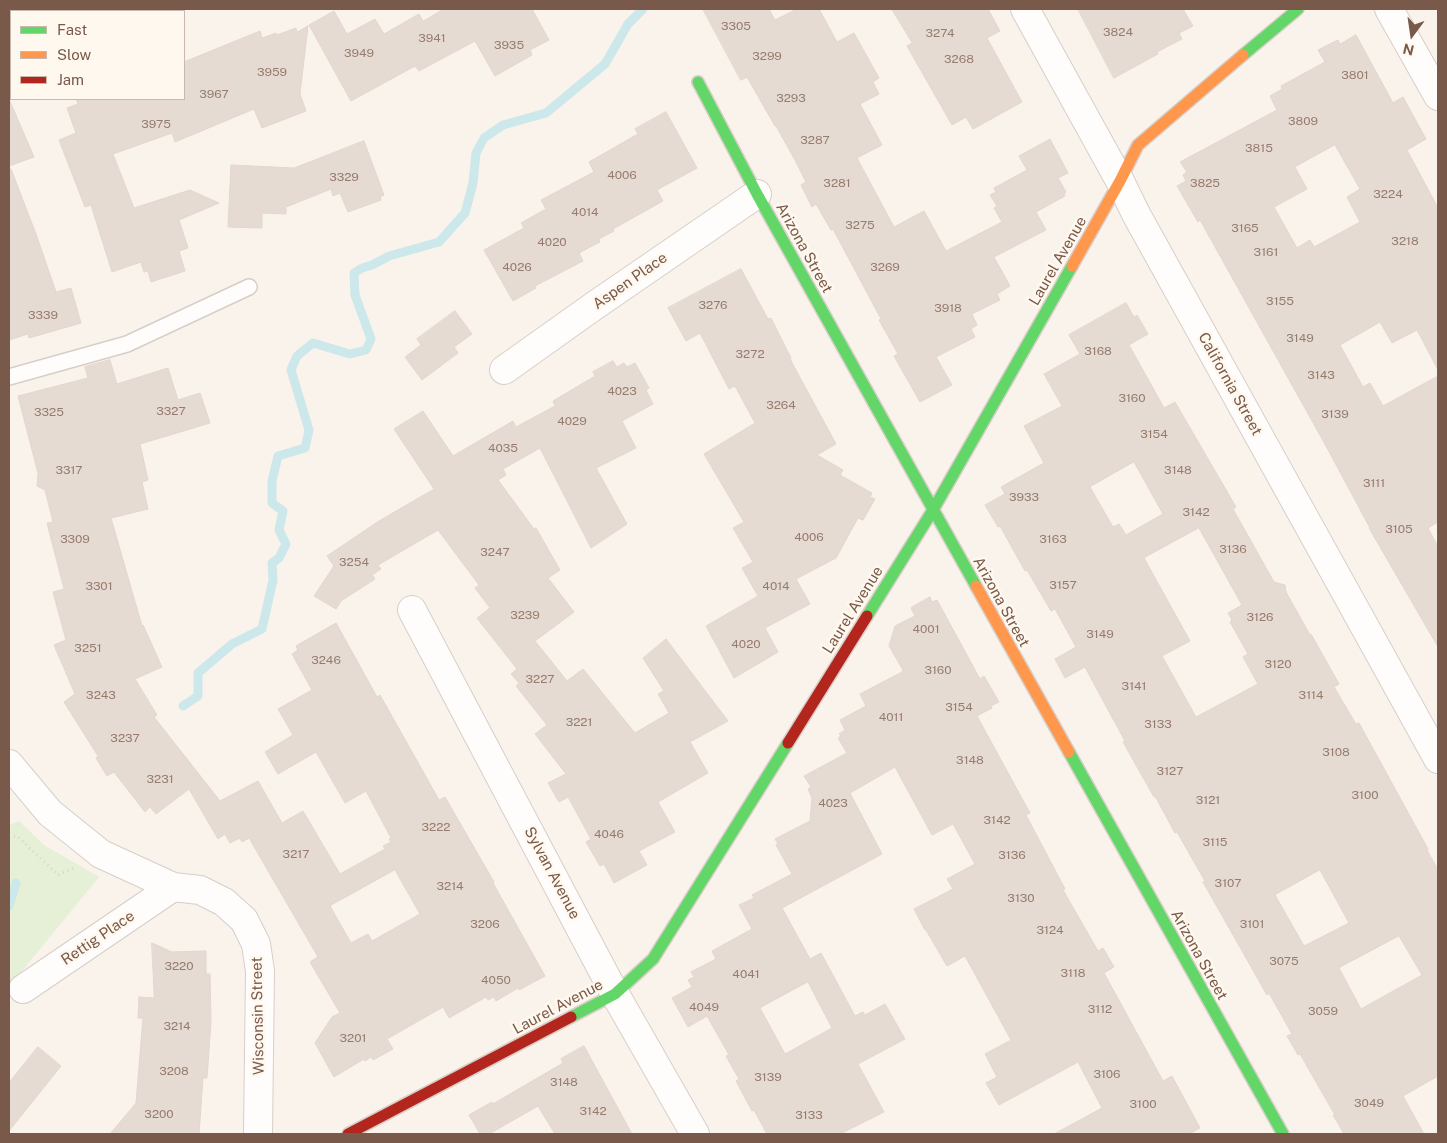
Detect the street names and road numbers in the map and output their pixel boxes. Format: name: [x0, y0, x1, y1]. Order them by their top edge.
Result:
street label: Arizona Street: [772, 200, 836, 296]
street label: Laurel Avenue: [1025, 213, 1091, 309]
street label: Aspen Place: [589, 249, 671, 313]
street label: California Street: [1194, 329, 1266, 439]
street label: Arizona Street: [969, 554, 1033, 650]
street label: Laurel Avenue: [819, 563, 887, 657]
street label: Sylvan Avenue: [520, 824, 584, 922]
street label: Rettig Place: [58, 907, 138, 969]
street label: Arizona Street: [1167, 907, 1231, 1003]
street label: Wisconsin Street: [248, 957, 268, 1075]
street label: Laurel Avenue: [510, 976, 606, 1038]

